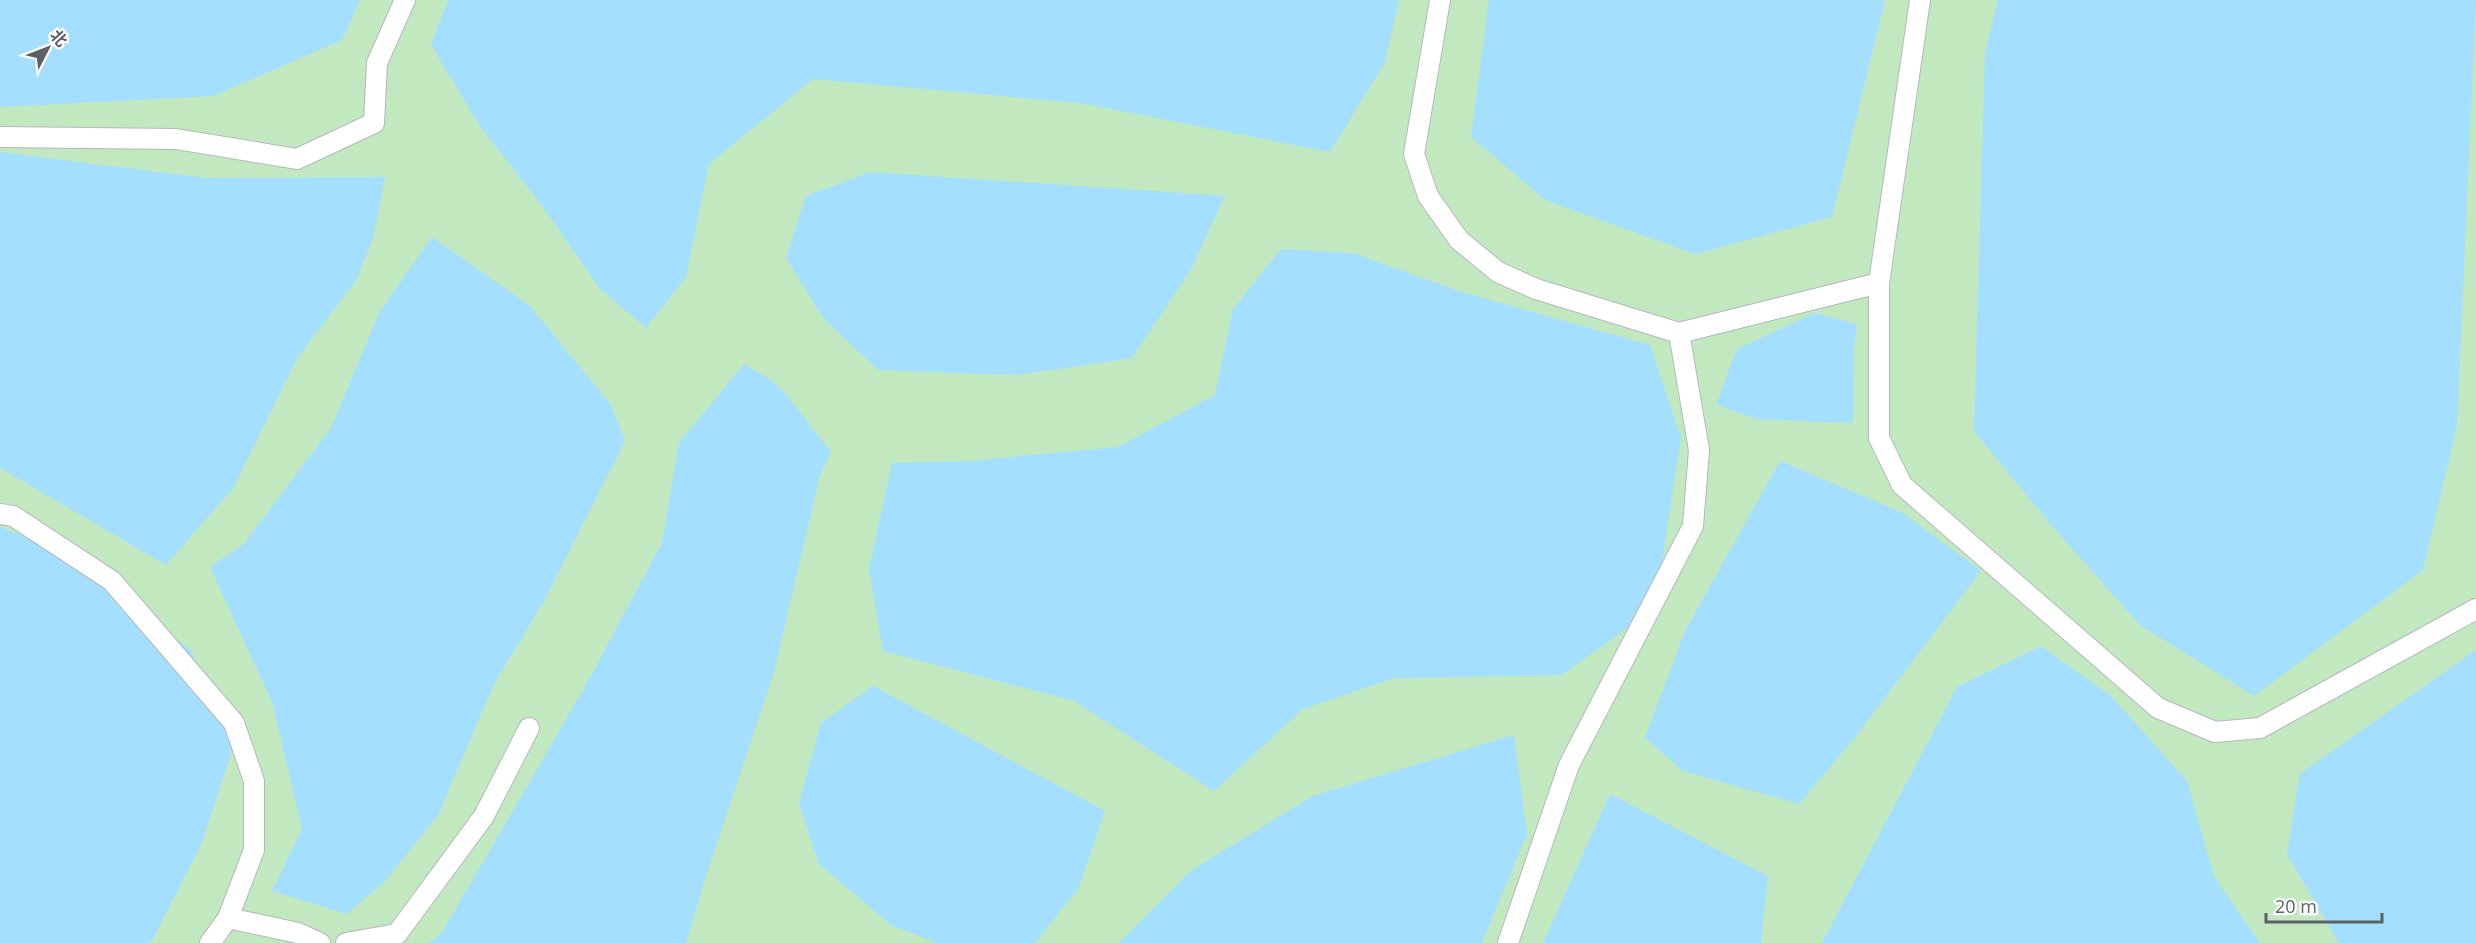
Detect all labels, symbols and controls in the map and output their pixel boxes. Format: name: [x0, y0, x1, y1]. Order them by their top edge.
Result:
north arrow: [18, 18, 78, 78]
text: 北: [46, 25, 73, 51]
scale bar: [2266, 886, 2382, 924]
text: 20 m: [2275, 894, 2317, 918]

